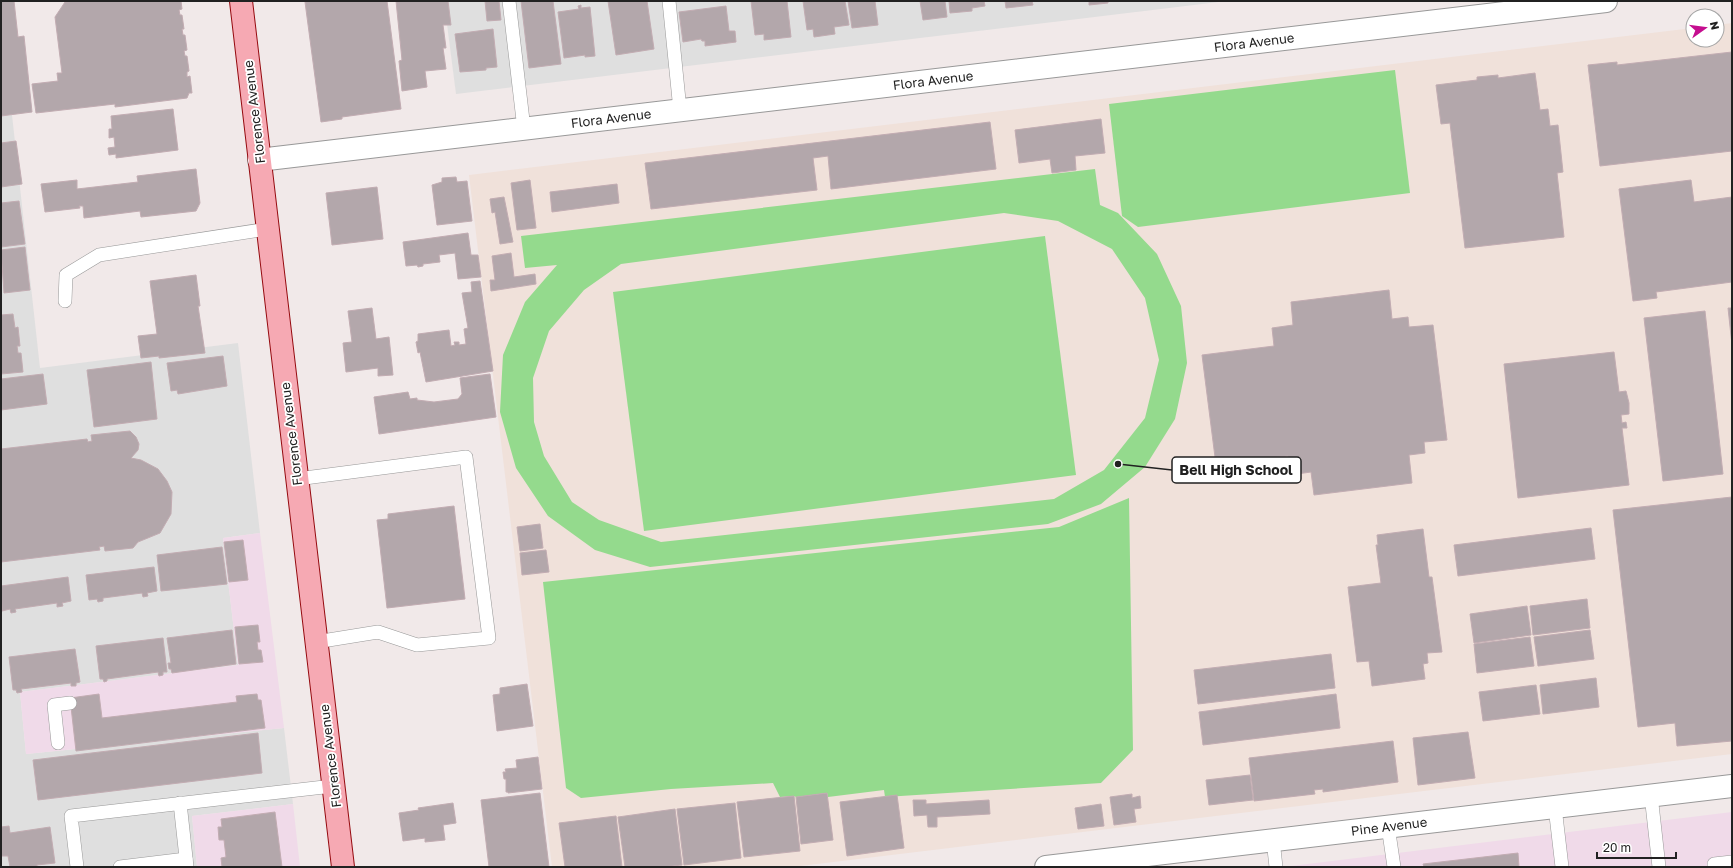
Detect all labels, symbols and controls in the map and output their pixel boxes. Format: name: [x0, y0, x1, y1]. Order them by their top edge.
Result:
north arrow: [1685, 8, 1725, 48]
text: N: [1708, 20, 1723, 31]
street label: Flora Avenue: [1213, 29, 1295, 55]
street label: Florence Avenue: [240, 60, 268, 164]
street label: Flora Avenue: [892, 67, 974, 93]
street label: Flora Avenue: [570, 105, 652, 131]
street label: Florence Avenue: [277, 382, 305, 486]
callout: Bell High School: [1172, 457, 1301, 483]
text: Bell High School: [1179, 461, 1293, 478]
street label: Florence Avenue: [316, 704, 344, 808]
street label: Pine Avenue: [1350, 813, 1428, 839]
scale bar: [1597, 834, 1676, 860]
text: 20 m: [1603, 840, 1631, 855]

